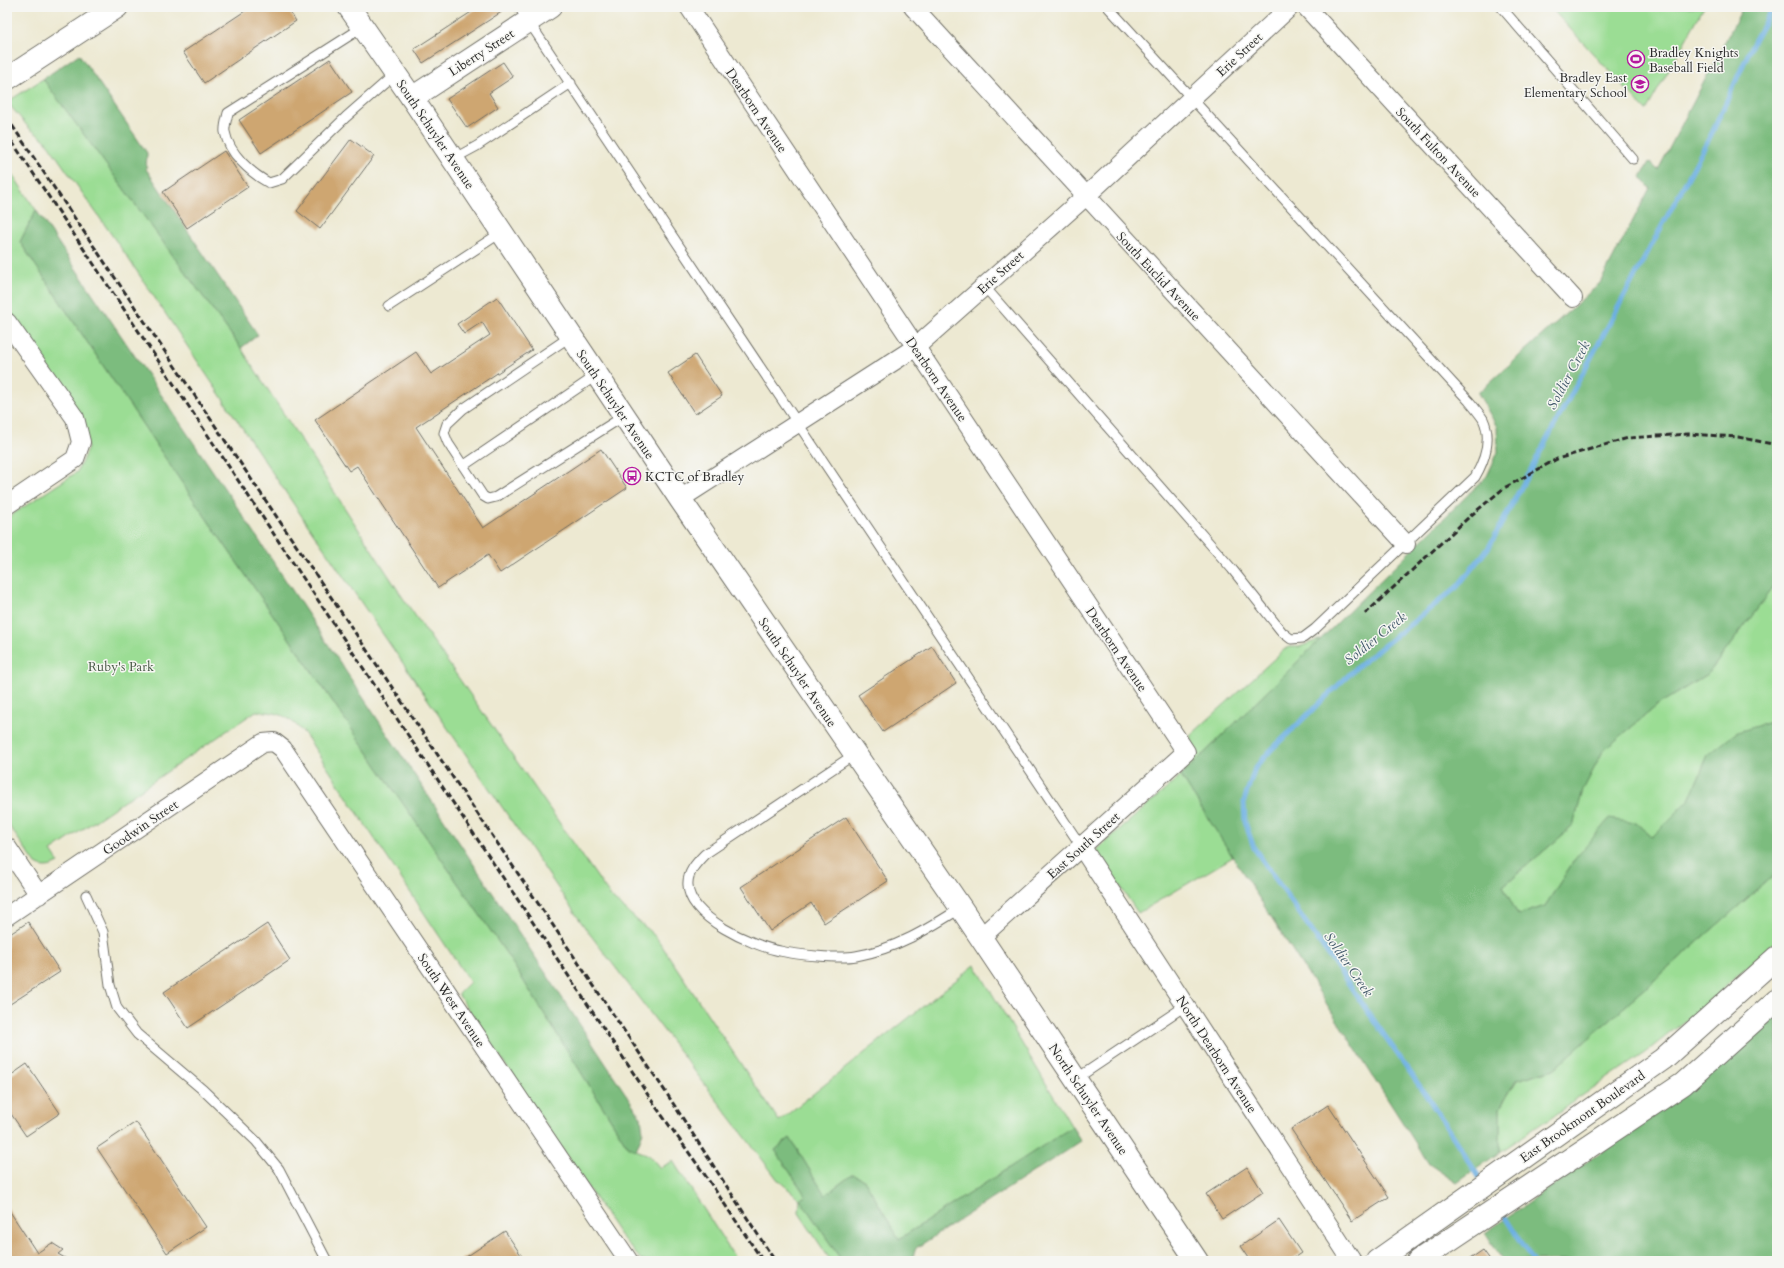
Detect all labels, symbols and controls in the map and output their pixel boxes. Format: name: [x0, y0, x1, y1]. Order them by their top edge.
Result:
street label: Liberty Street: [445, 25, 518, 81]
street label: Erie Street: [1213, 29, 1267, 81]
place label: Bradley Knights Baseball Field: [1649, 44, 1738, 77]
sports icon: Bradley Knights Baseball Field: [1626, 49, 1646, 69]
street label: Dearborn Avenue: [721, 65, 791, 157]
place label: Bradley East Elementary School: [1524, 69, 1628, 102]
school or university icon: Bradley East Elementary School: [1630, 74, 1650, 94]
street label: South Schuyler Avenue: [392, 76, 479, 193]
street label: South Fulton Avenue: [1392, 104, 1485, 202]
street label: South Euclid Avenue: [1112, 228, 1204, 325]
street label: Erie Street: [973, 247, 1028, 299]
street label: Dearborn Avenue: [901, 334, 971, 426]
water label: Soldier Creek: [1542, 338, 1594, 413]
street label: South Schuyler Avenue: [572, 346, 659, 463]
bus stop icon: KCTC of Bradley: [622, 466, 642, 486]
place label: KCTC of Bradley: [645, 468, 744, 486]
street label: Dearborn Avenue: [1081, 604, 1151, 696]
water label: Soldier Creek: [1340, 607, 1410, 669]
street label: South Schuyler Avenue: [754, 614, 841, 731]
park label: Ruby's Park: [88, 658, 154, 676]
street label: Goodwin Street: [99, 796, 182, 860]
street label: East South Street: [1043, 808, 1124, 883]
water label: Soldier Creek: [1319, 928, 1378, 1000]
street label: South West Avenue: [413, 950, 489, 1051]
street label: North Dearborn Avenue: [1172, 993, 1261, 1117]
street label: North Schuyler Avenue: [1044, 1040, 1132, 1159]
street label: East Brookmont Boulevard: [1516, 1067, 1649, 1167]

